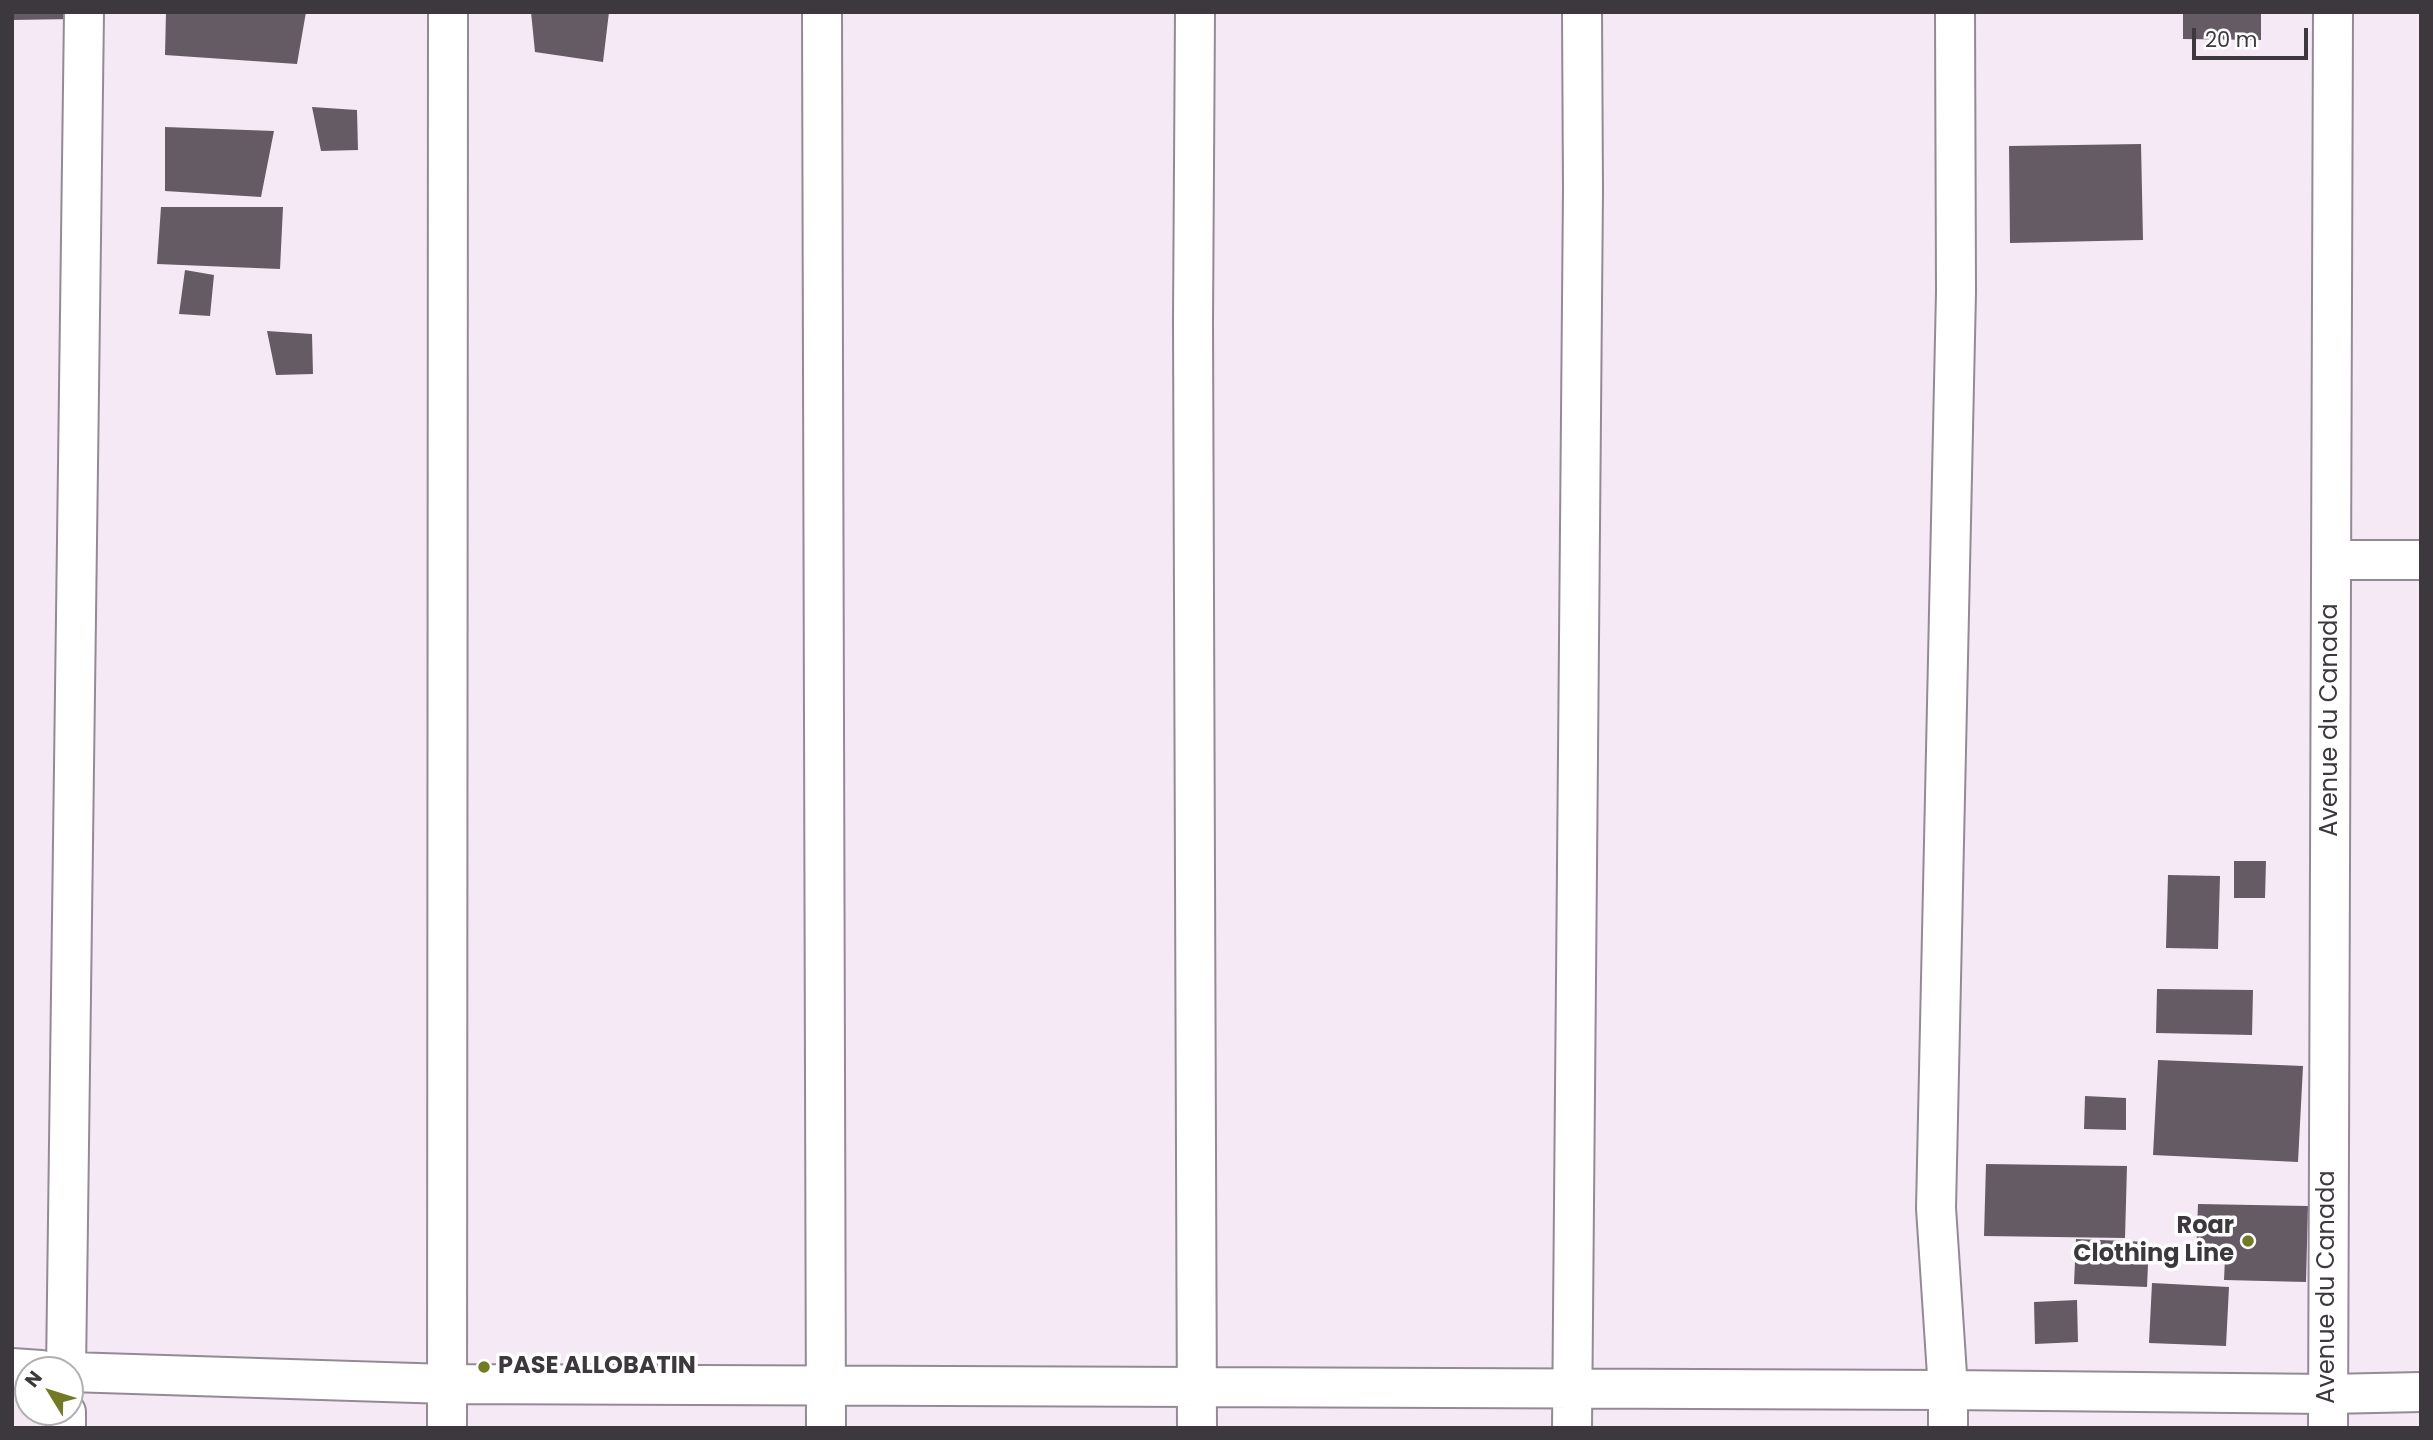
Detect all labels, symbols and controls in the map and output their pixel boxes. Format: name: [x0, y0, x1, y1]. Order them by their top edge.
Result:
scale bar: [2195, 14, 2310, 58]
text: 20 m: [2205, 25, 2258, 54]
street label: Avenue du Canada: [2317, 603, 2345, 837]
street label: Avenue du Canada: [2314, 1170, 2342, 1404]
place label: Roar Clothing Line: [2073, 1213, 2234, 1269]
marker: Roar Clothing Line: [2240, 1233, 2256, 1249]
place label: PASE ALLOBATIN: [498, 1353, 696, 1381]
north arrow: [14, 1356, 84, 1426]
marker: PASE ALLOBATIN: [476, 1359, 492, 1375]
text: N: [19, 1365, 49, 1393]

